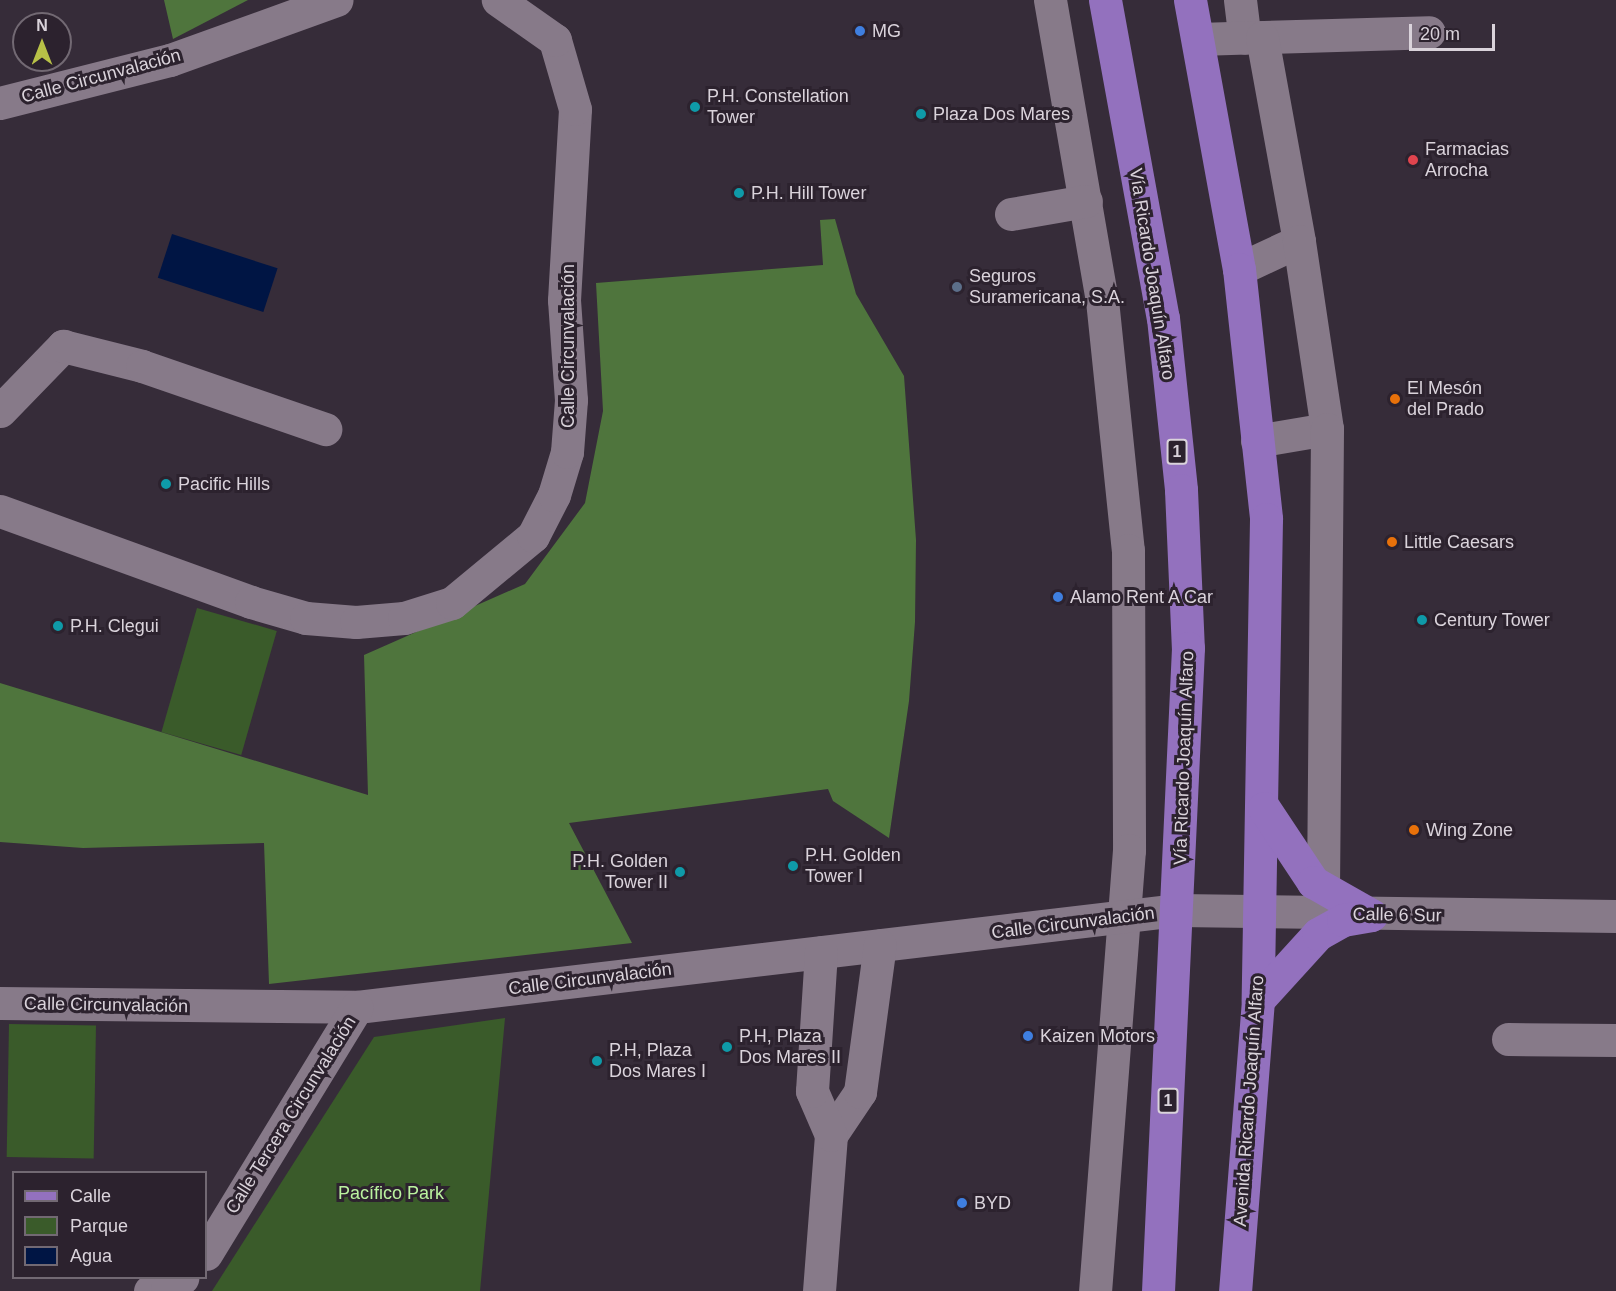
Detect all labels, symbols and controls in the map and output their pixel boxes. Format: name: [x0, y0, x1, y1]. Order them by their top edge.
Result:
north arrow: [12, 12, 72, 72]
scale bar: [1412, 12, 1498, 50]
text: N: [36, 17, 48, 34]
place label: MG: [872, 20, 901, 42]
marker: MG: [853, 24, 867, 38]
text: 20 m: [1420, 24, 1460, 44]
street label: Calle Circunvalación: [19, 44, 183, 108]
place label: P.H. Constellation Tower: [707, 86, 849, 128]
marker: P.H. Constellation Tower: [688, 100, 702, 114]
place label: Plaza Dos Mares: [933, 103, 1070, 125]
marker: Plaza Dos Mares: [914, 107, 928, 121]
place label: Farmacias Arrocha: [1425, 139, 1509, 182]
marker: Farmacias Arrocha: [1406, 153, 1420, 167]
street label: Vía Ricardo Joaquín Alfaro: [1125, 166, 1179, 382]
place label: P.H. Hill Tower: [751, 182, 867, 204]
marker: P.H. Hill Tower: [732, 186, 746, 200]
street label: Calle Circunvalación: [557, 264, 579, 428]
place label: Seguros Suramericana, S.A.: [969, 266, 1125, 308]
marker: Seguros Suramericana, S.A.: [950, 280, 964, 294]
place label: El Mesón del Prado: [1407, 378, 1484, 420]
marker: El Mesón del Prado: [1388, 392, 1402, 406]
road number: 1: [1166, 439, 1188, 465]
place label: Pacific Hills: [178, 473, 270, 495]
marker: Pacific Hills: [159, 477, 173, 491]
place label: Little Caesars: [1404, 531, 1514, 553]
marker: Little Caesars: [1385, 535, 1399, 549]
place label: Alamo Rent A Car: [1070, 586, 1215, 608]
marker: Alamo Rent A Car: [1051, 590, 1065, 604]
place label: Century Tower: [1434, 609, 1550, 631]
marker: Century Tower: [1415, 613, 1429, 627]
place label: P.H. Clegui: [70, 615, 159, 637]
marker: P.H. Clegui: [51, 619, 65, 633]
street label: Vía Ricardo Joaquín Alfaro: [1169, 650, 1199, 866]
place label: Wing Zone: [1426, 819, 1513, 841]
marker: Wing Zone: [1407, 823, 1421, 837]
place label: P.H. Golden Tower I: [805, 845, 901, 888]
place label: P.H. Golden Tower II: [572, 851, 668, 894]
marker: P.H. Golden Tower I: [786, 859, 800, 873]
marker: P.H. Golden Tower II: [673, 865, 687, 879]
street label: Calle Circunvalación: [990, 902, 1156, 944]
street label: Calle 6 Sur: [1352, 903, 1442, 927]
street label: Calle Circunvalación: [507, 958, 673, 1000]
street label: Avenida Ricardo Joaquín Alfaro: [1229, 974, 1269, 1228]
street label: Calle Circunvalación: [24, 993, 188, 1017]
street label: Calle Tercera Circunvalación: [221, 1012, 361, 1218]
place label: Kaizen Motors: [1040, 1025, 1155, 1047]
place label: P.H, Plaza Dos Mares II: [739, 1026, 841, 1068]
marker: Kaizen Motors: [1021, 1029, 1035, 1043]
place label: P.H, Plaza Dos Mares I: [609, 1040, 706, 1082]
marker: P.H, Plaza Dos Mares II: [720, 1040, 734, 1054]
marker: P.H, Plaza Dos Mares I: [590, 1054, 604, 1068]
road number: 1: [1158, 1088, 1178, 1114]
legend: [12, 1171, 207, 1279]
park label: Pacífico Park: [338, 1182, 444, 1204]
text: Calle: [70, 1186, 111, 1206]
place label: BYD: [974, 1192, 1011, 1214]
marker: BYD: [955, 1196, 969, 1210]
text: Parque: [70, 1216, 128, 1236]
text: Agua: [70, 1246, 112, 1266]

